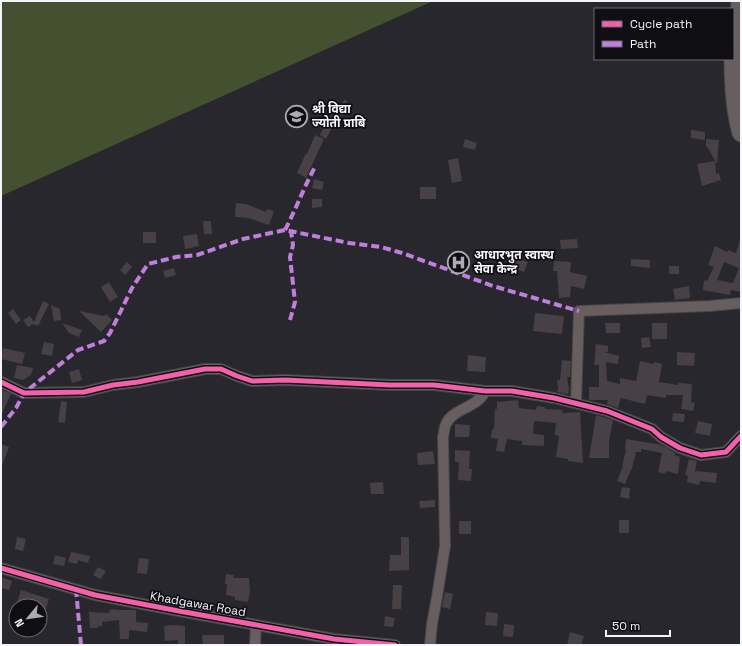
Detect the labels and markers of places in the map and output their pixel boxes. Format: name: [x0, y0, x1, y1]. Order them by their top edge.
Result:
place label: श्री विद्या ज्योती प्राबि: [312, 101, 366, 131]
school or university icon: श्री विद्या ज्योती प्राबि: [284, 103, 310, 129]
place label: आधारभुत स्वास्थ सेवा केन्द्र: [474, 247, 554, 277]
hospital icon: आधारभुत स्वास्थ सेवा केन्द्र: [445, 249, 471, 275]

